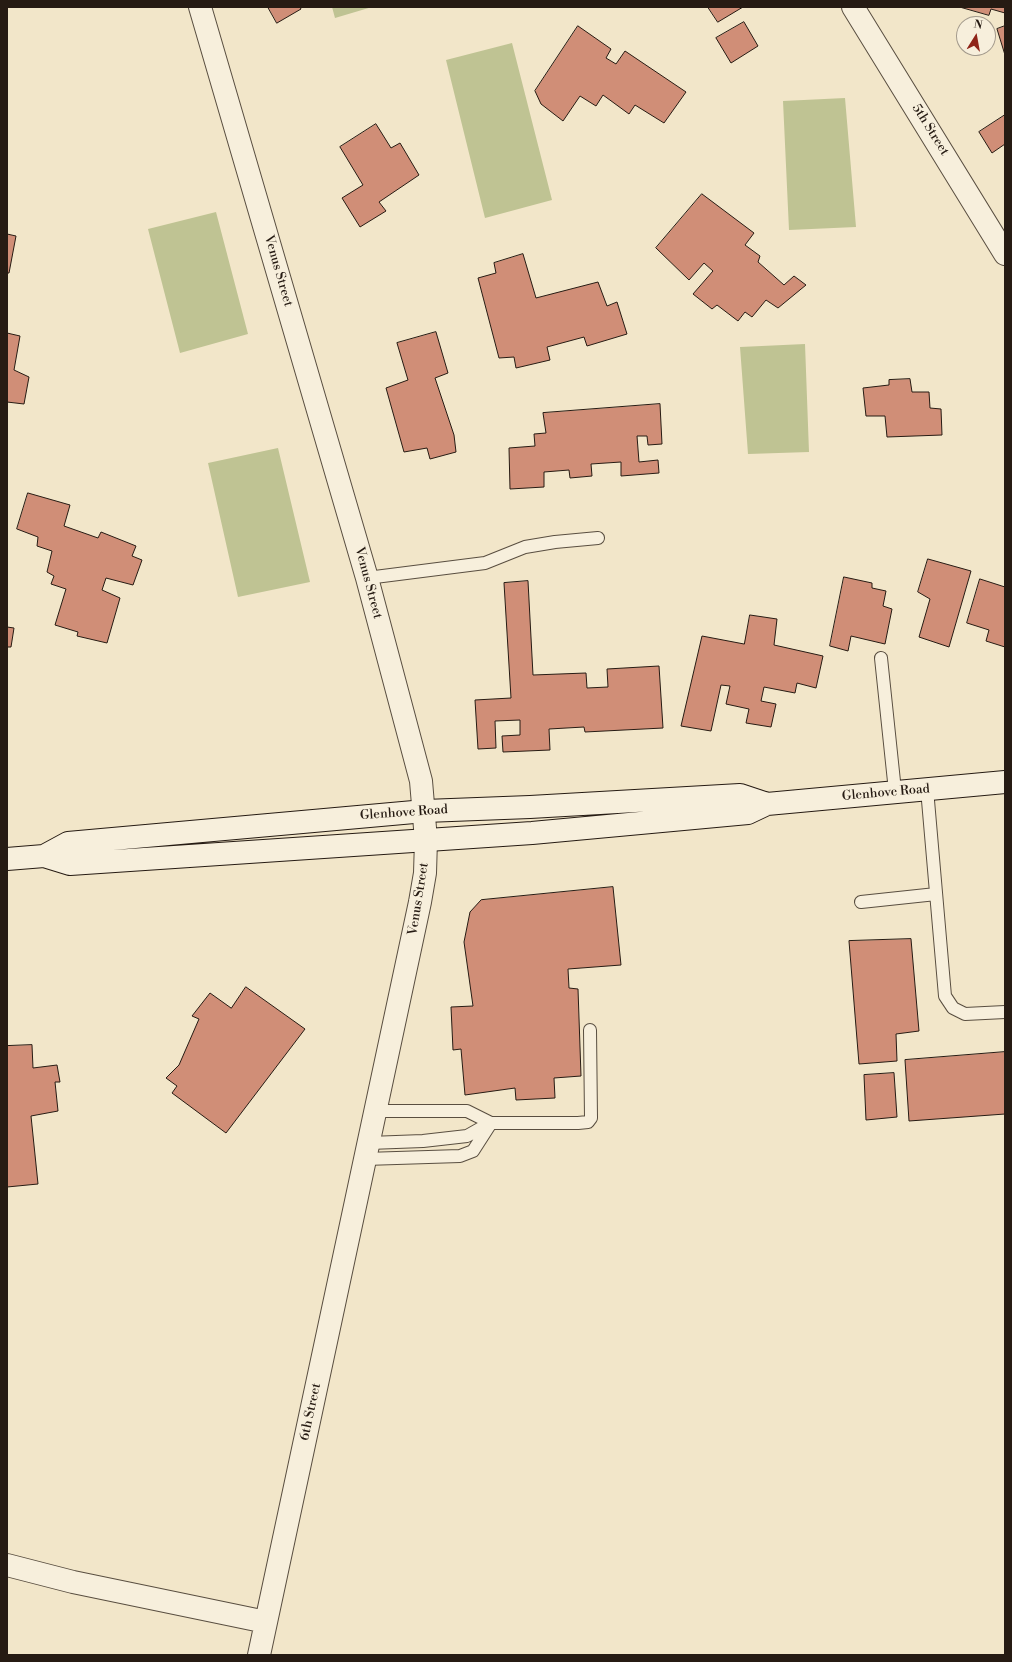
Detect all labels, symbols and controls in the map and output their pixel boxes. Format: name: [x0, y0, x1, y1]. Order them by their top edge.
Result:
north arrow: [956, 16, 996, 56]
text: N: [972, 17, 984, 33]
street label: 5th Street: [908, 101, 952, 159]
street label: Venus Street: [260, 233, 296, 309]
street label: Venus Street: [351, 545, 385, 621]
street label: Glenhove Road: [841, 781, 931, 805]
street label: Glenhove Road: [359, 802, 449, 824]
street label: Venus Street: [406, 861, 432, 937]
street label: 6th Street: [297, 1382, 325, 1442]

